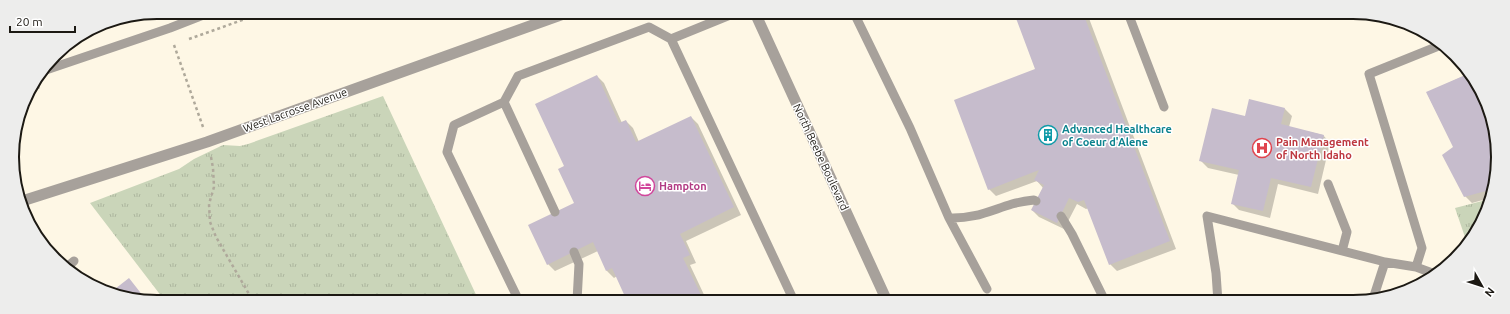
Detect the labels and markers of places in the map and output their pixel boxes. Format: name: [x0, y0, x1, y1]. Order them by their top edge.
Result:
place label: Advanced Healthcare of Coeur d'Alene: [1062, 123, 1172, 148]
building icon: Advanced Healthcare of Coeur d'Alene: [1037, 124, 1059, 146]
place label: Pain Management of North Idaho: [1276, 136, 1369, 161]
hospital icon: Pain Management of North Idaho: [1251, 137, 1273, 159]
hotel icon: Hampton: [634, 175, 656, 197]
place label: Hampton: [659, 180, 707, 192]

